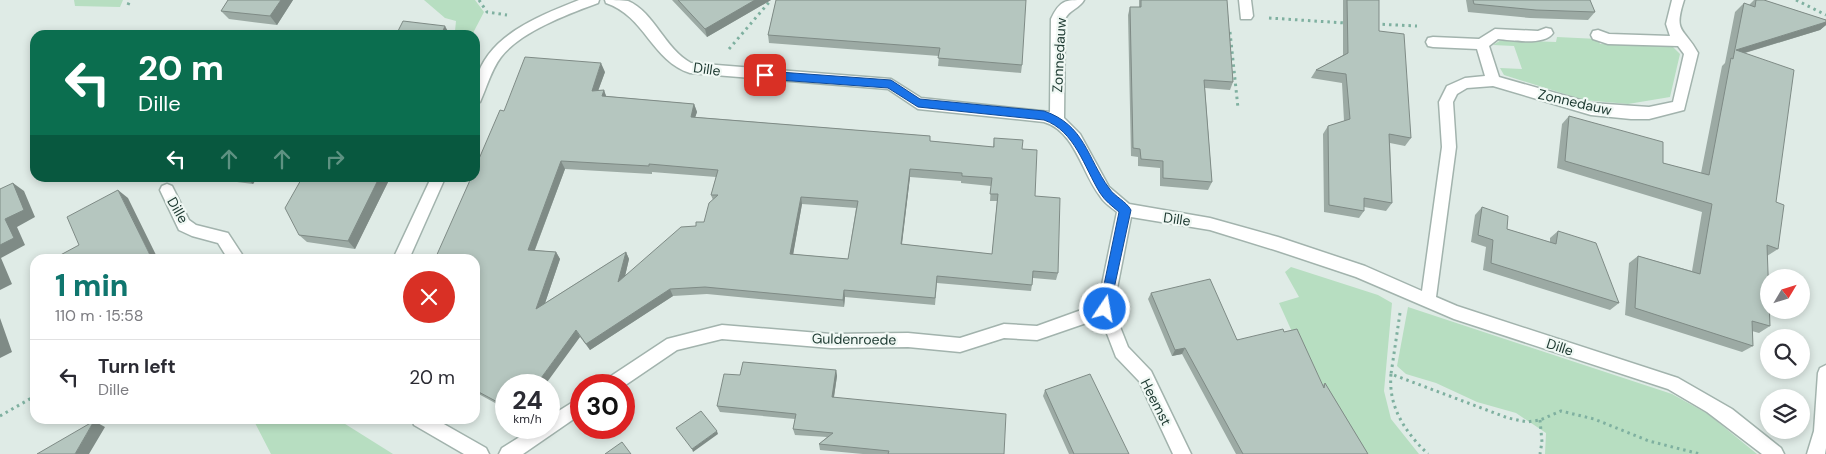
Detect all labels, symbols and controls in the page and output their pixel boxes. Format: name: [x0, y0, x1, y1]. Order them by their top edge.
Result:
street label: Zonnedauw: [1048, 17, 1070, 93]
text: 20 m: [138, 45, 224, 91]
icon: left: [55, 50, 120, 115]
pin: [744, 54, 786, 96]
street label: Dille: [692, 58, 722, 80]
icon: arrive: [751, 61, 779, 89]
street label: Zonnedauw: [1536, 85, 1614, 119]
text: Dille: [138, 89, 181, 118]
icon: left: [162, 145, 190, 173]
icon: ahead: [215, 145, 243, 173]
icon: ahead: [268, 145, 296, 173]
icon: right: [321, 145, 349, 173]
street label: Dille: [163, 194, 193, 226]
street label: Dille: [1162, 208, 1192, 230]
text: 1 min: [55, 266, 128, 305]
north arrow: [1760, 269, 1810, 319]
map controls: [1760, 269, 1810, 439]
button: close: [403, 271, 455, 323]
position arrow: [1078, 282, 1130, 334]
text: 110 m · 15:58: [55, 305, 144, 326]
street label: Guldenroede: [812, 329, 896, 349]
button: search: [1760, 329, 1810, 379]
street label: Dille: [1544, 334, 1576, 360]
text: Turn left: [98, 354, 176, 379]
icon: left: [55, 363, 83, 391]
text: 20 m: [409, 365, 455, 390]
speed limit sign: 30: [570, 374, 635, 439]
street label: Heemst: [1137, 376, 1175, 428]
text: Dille: [98, 379, 129, 400]
text: 24: [512, 384, 543, 417]
button: layers: [1760, 389, 1810, 439]
text: km/h: [513, 411, 542, 427]

